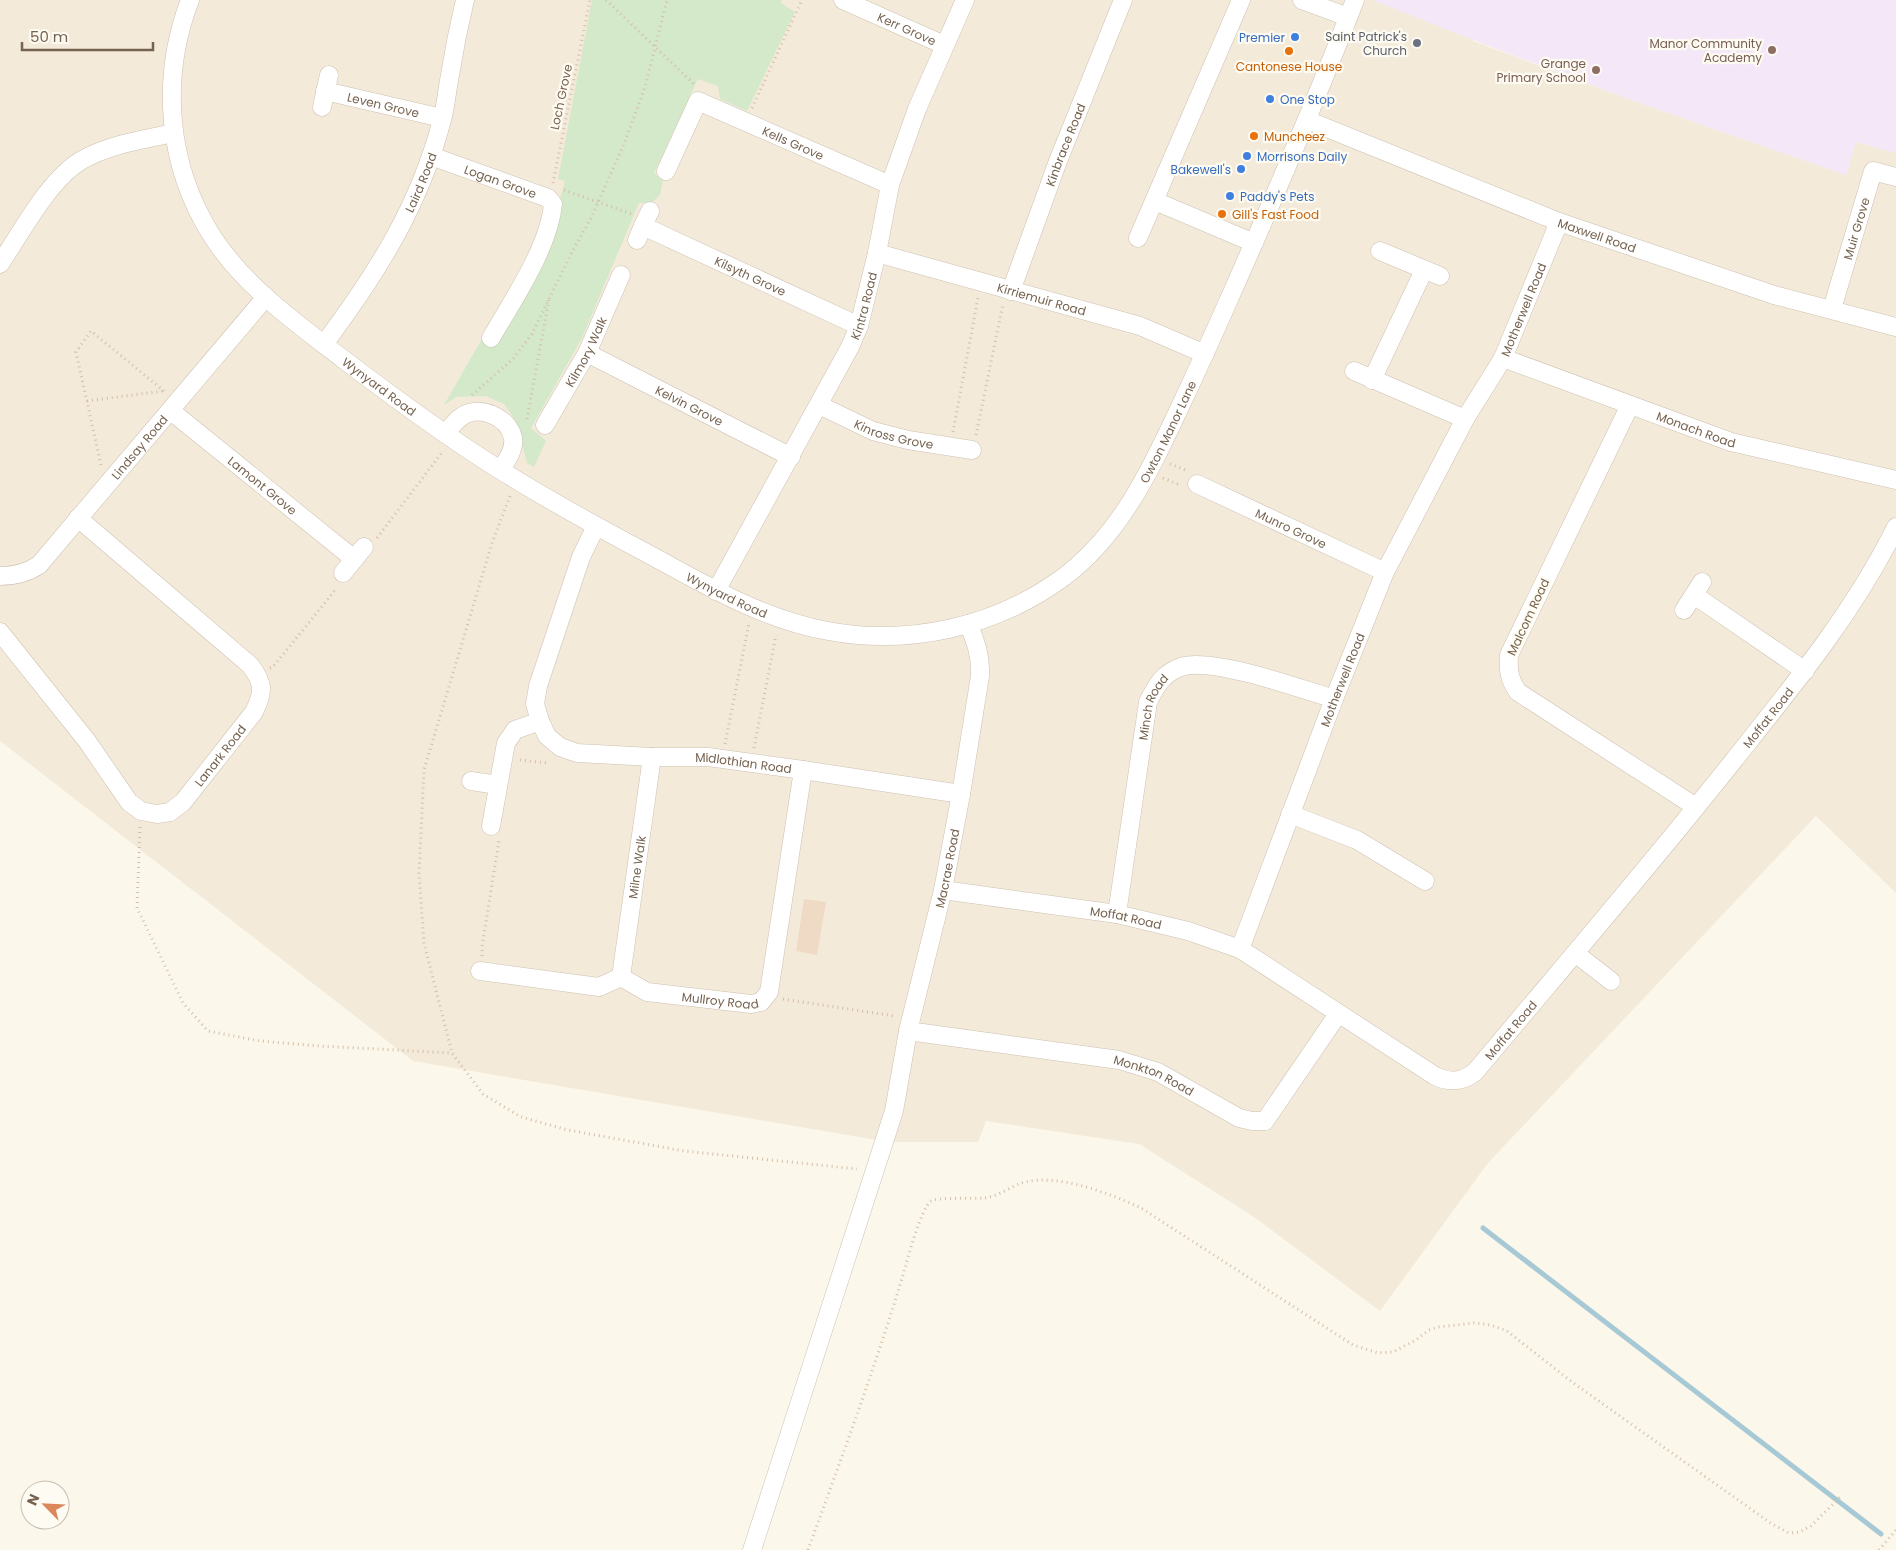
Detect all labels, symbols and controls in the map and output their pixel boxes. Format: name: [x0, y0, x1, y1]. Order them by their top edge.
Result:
street label: Kerr Grove: [875, 8, 939, 49]
scale bar: [22, 20, 154, 52]
text: 50 m: [30, 26, 68, 47]
place label: Saint Patrick's Church: [1325, 28, 1407, 59]
place label: Premier: [1239, 29, 1286, 46]
marker: Premier: [1289, 31, 1301, 43]
place label: Manor Community Academy: [1649, 35, 1762, 66]
marker: Saint Patrick's Church: [1411, 37, 1423, 49]
marker: Manor Community Academy: [1766, 44, 1778, 56]
marker: Cantonese House: [1283, 45, 1295, 57]
place label: Grange Primary School: [1496, 55, 1586, 86]
place label: Cantonese House: [1236, 58, 1342, 75]
street label: Loch Grove: [546, 63, 576, 131]
marker: Grange Primary School: [1590, 64, 1602, 76]
street label: Leven Grove: [346, 88, 421, 121]
place label: One Stop: [1280, 91, 1335, 108]
marker: One Stop: [1264, 93, 1276, 105]
street label: Kinbrace Road: [1041, 101, 1089, 188]
street label: Kells Grove: [760, 122, 827, 164]
place label: Muncheez: [1264, 128, 1325, 145]
marker: Muncheez: [1248, 130, 1260, 142]
place label: Morrisons Daily: [1257, 148, 1348, 165]
street label: Laird Road: [400, 150, 440, 215]
marker: Morrisons Daily: [1241, 150, 1253, 162]
street label: Logan Grove: [462, 160, 539, 202]
place label: Bakewell's: [1171, 161, 1231, 178]
marker: Bakewell's: [1235, 163, 1247, 175]
place label: Paddy's Pets: [1240, 188, 1314, 205]
marker: Paddy's Pets: [1224, 190, 1236, 202]
street label: Muir Grove: [1839, 195, 1873, 262]
place label: Gill's Fast Food: [1232, 206, 1319, 223]
marker: Gill's Fast Food: [1216, 208, 1228, 220]
street label: Maxwell Road: [1556, 214, 1639, 256]
street label: Kilsyth Grove: [712, 252, 789, 300]
street label: Motherwell Road: [1496, 260, 1550, 359]
street label: Kintra Road: [846, 270, 881, 342]
street label: Kirriemuir Road: [995, 278, 1088, 319]
street label: Kilmory Walk: [561, 313, 611, 390]
street label: Wynyard Road: [339, 353, 420, 419]
street label: Owton Manor Lane: [1135, 377, 1200, 486]
street label: Kelvin Grove: [653, 381, 726, 430]
street label: Monach Road: [1654, 407, 1737, 451]
street label: Lindsay Road: [107, 411, 171, 483]
street label: Kinross Grove: [852, 415, 935, 452]
street label: Lamont Grove: [225, 452, 301, 518]
street label: Munro Grove: [1253, 504, 1330, 552]
street label: Wynyard Road: [683, 568, 770, 621]
street label: Malcom Road: [1503, 576, 1553, 658]
street label: Motherwell Road: [1316, 630, 1368, 729]
street label: Minch Road: [1134, 670, 1172, 741]
street label: Moffat Road: [1739, 684, 1797, 751]
street label: Lanark Road: [190, 721, 250, 790]
street label: Midlothian Road: [695, 749, 793, 777]
street label: Macrae Road: [930, 827, 963, 910]
street label: Milne Walk: [624, 834, 649, 900]
street label: Moffat Road: [1089, 902, 1164, 933]
street label: Mullroy Road: [681, 988, 760, 1012]
street label: Moffat Road: [1480, 997, 1540, 1063]
street label: Monkton Road: [1112, 1050, 1197, 1099]
north arrow: [20, 1480, 70, 1530]
text: N: [22, 1491, 44, 1509]

